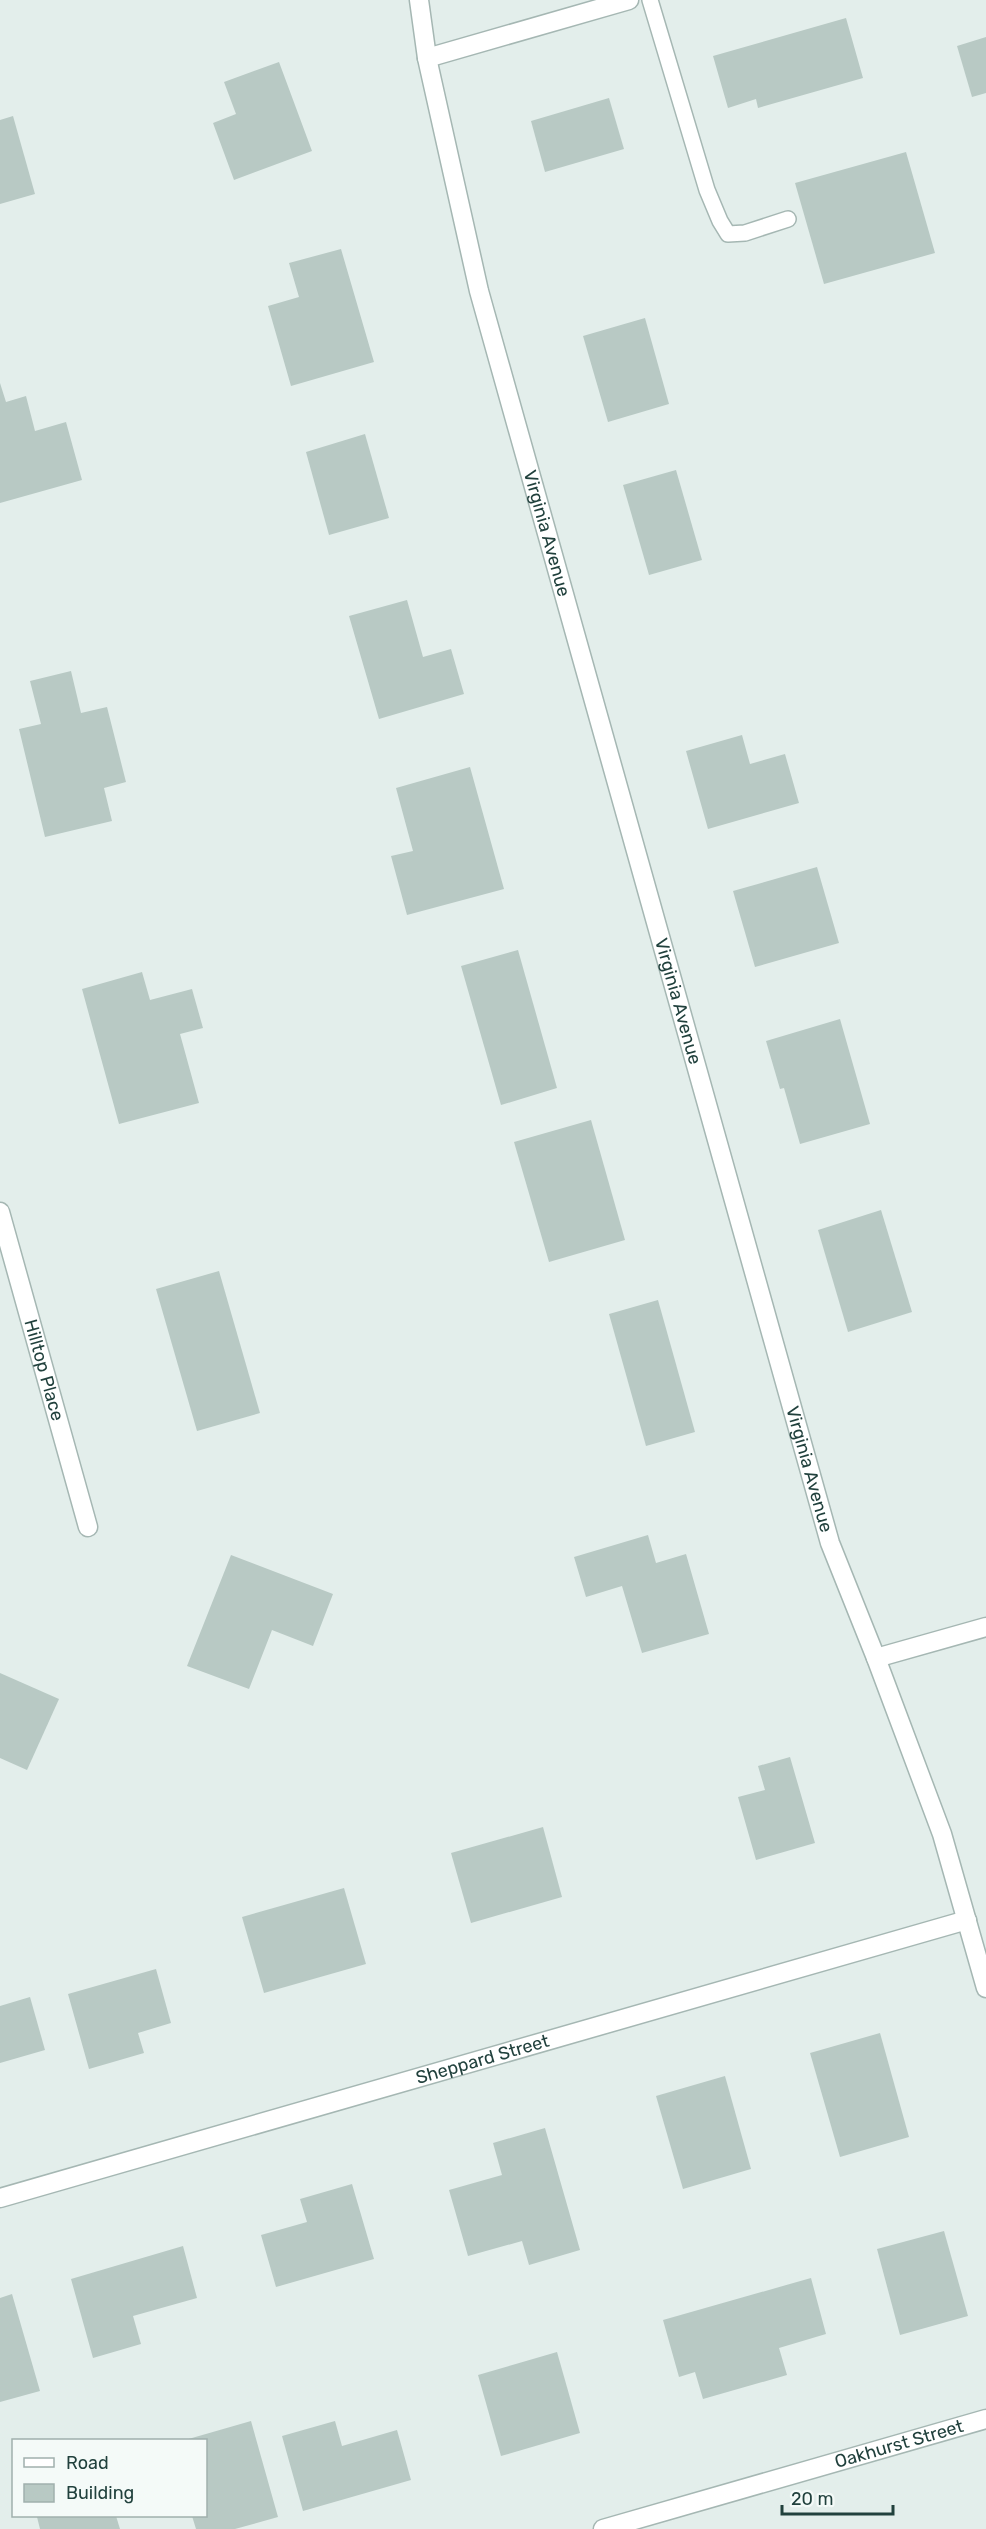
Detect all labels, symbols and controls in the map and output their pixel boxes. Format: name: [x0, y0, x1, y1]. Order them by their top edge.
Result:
street label: Virginia Avenue: [519, 468, 575, 599]
street label: Virginia Avenue: [650, 936, 706, 1067]
street label: Hilltop Place: [19, 1317, 69, 1423]
street label: Virginia Avenue: [781, 1404, 837, 1535]
street label: Sheppard Street: [413, 2030, 552, 2089]
street label: Oakhurst Street: [832, 2415, 966, 2473]
legend: [12, 2439, 207, 2517]
text: Road: [66, 2452, 109, 2474]
scale bar: [782, 2478, 893, 2516]
text: Building: [66, 2482, 134, 2504]
text: 20 m: [791, 2488, 833, 2510]

